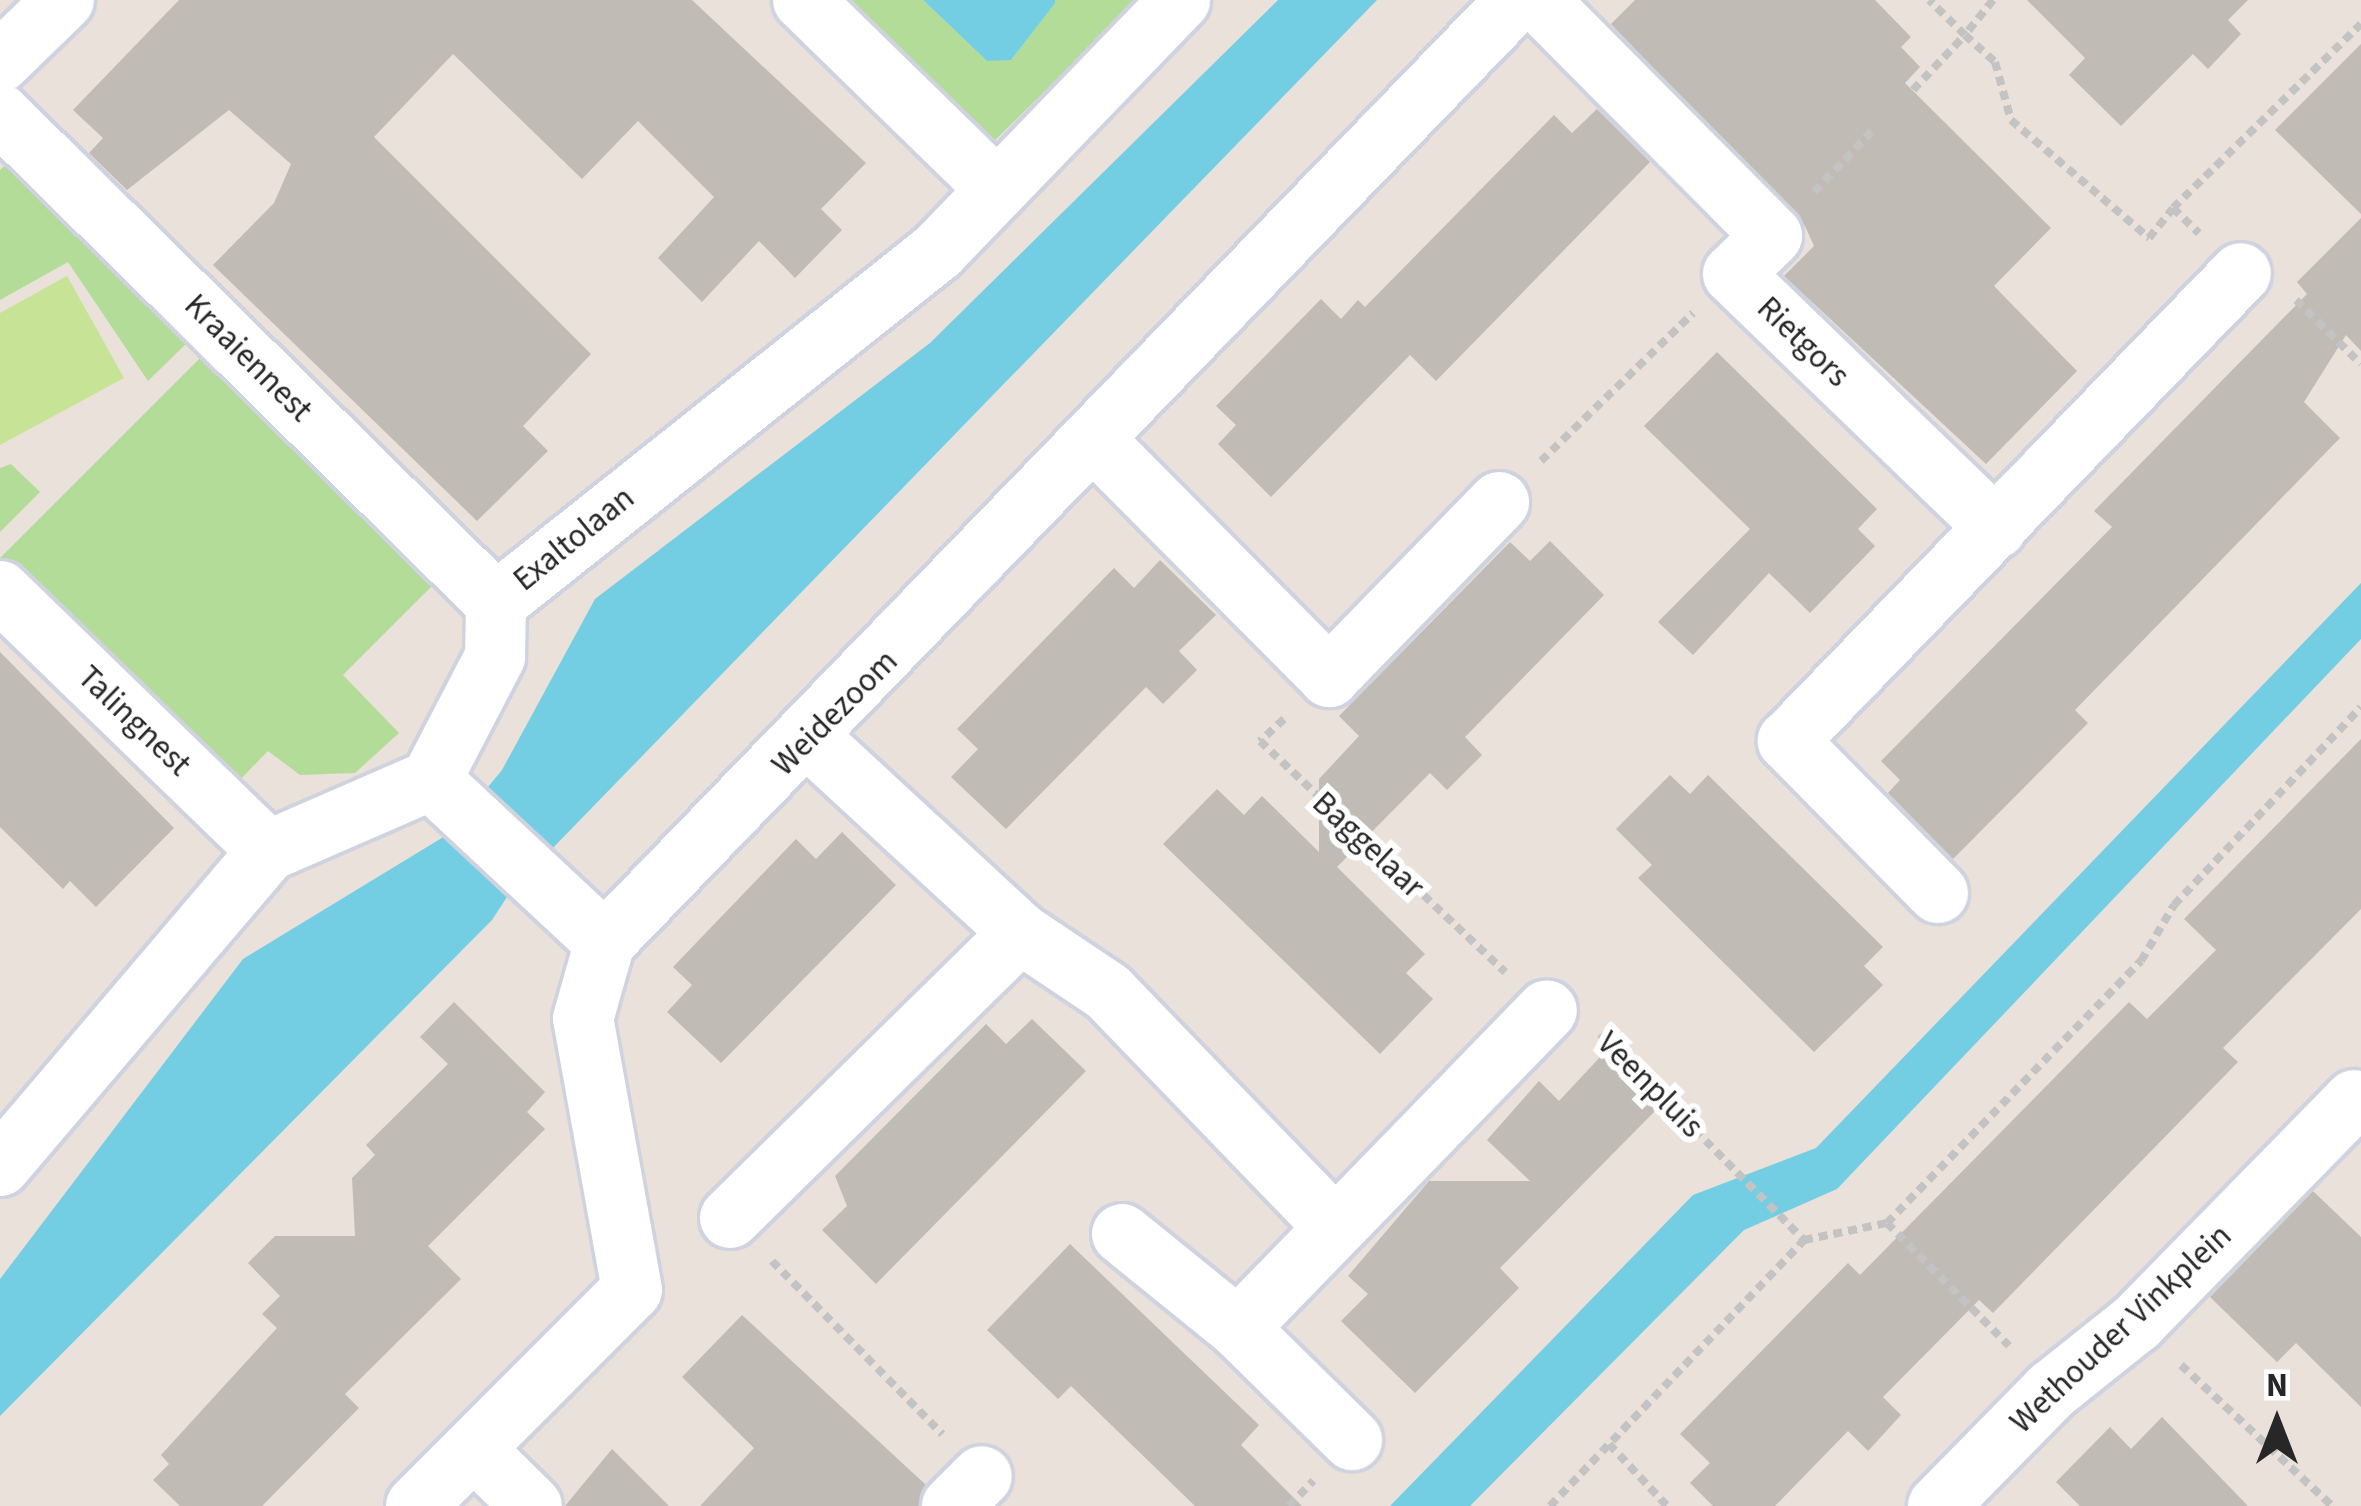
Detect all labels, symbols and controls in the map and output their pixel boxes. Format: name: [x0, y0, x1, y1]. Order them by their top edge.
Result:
street label: Kraaiennest: [176, 286, 320, 430]
street label: Rietgors: [1749, 289, 1857, 395]
street label: Exaltolaan: [506, 478, 642, 600]
street label: Weidezoom: [764, 642, 906, 784]
street label: Talingnest: [69, 657, 199, 785]
street label: Baggelaar: [1304, 783, 1432, 907]
street label: Veenpluis: [1589, 1024, 1711, 1146]
street label: Wethouder Vinkplein: [2002, 1216, 2240, 1442]
north arrow: [2217, 1362, 2337, 1482]
text: N: [2266, 1362, 2288, 1409]

